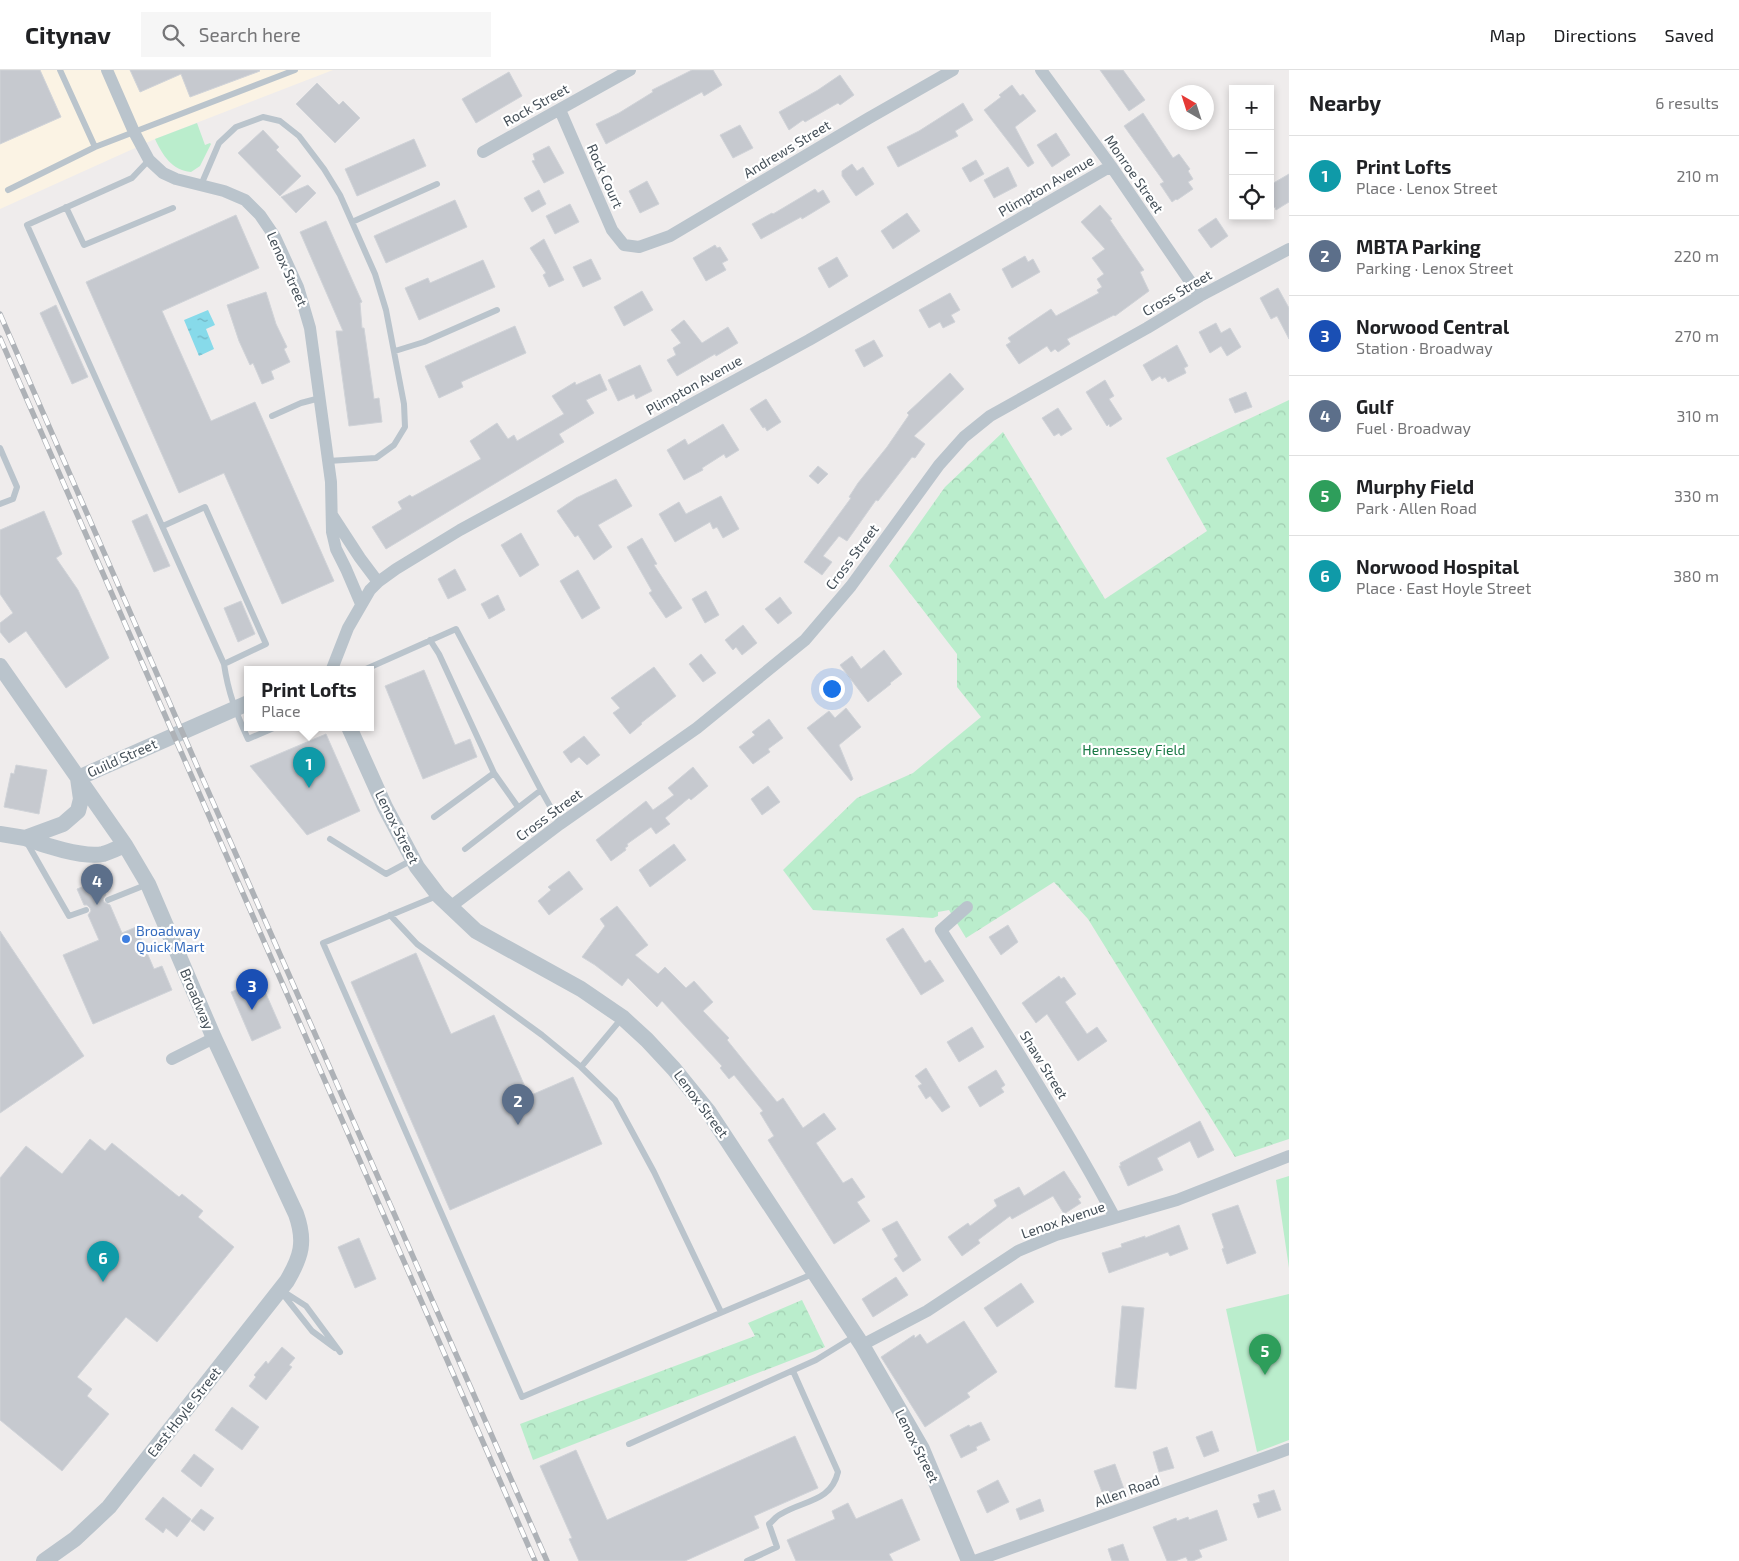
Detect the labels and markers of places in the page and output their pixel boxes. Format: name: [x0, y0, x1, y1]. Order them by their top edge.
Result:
pin: 1: [293, 747, 325, 788]
pin: 4: [81, 864, 113, 905]
place label: Broadway Quick Mart: [136, 922, 205, 955]
marker: Broadway Quick Mart: [120, 933, 132, 945]
pin: 3: [236, 969, 268, 1010]
pin: 2: [502, 1084, 534, 1125]
pin: 6: [87, 1241, 119, 1282]
pin: 5: [1249, 1334, 1281, 1375]

